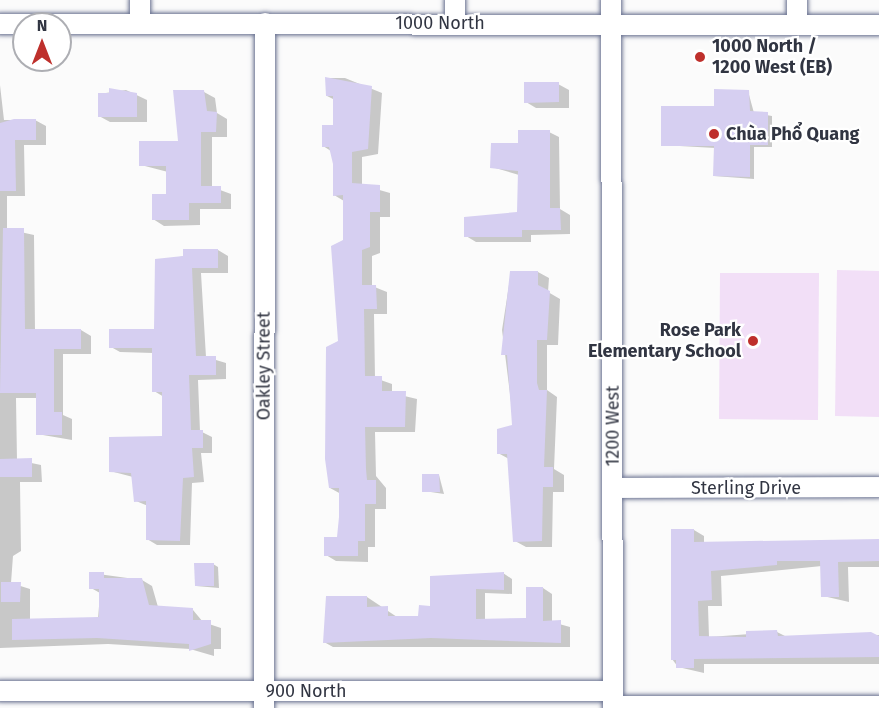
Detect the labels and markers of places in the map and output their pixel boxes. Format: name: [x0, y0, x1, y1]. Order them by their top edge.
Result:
place label: 1000 North / 1200 West (EB): [712, 36, 832, 78]
marker: 1000 North / 1200 West (EB): [693, 50, 707, 64]
place label: Chùa Phổ Quang: [726, 123, 859, 145]
marker: Chùa Phổ Quang: [707, 127, 721, 141]
place label: Rose Park Elementary School: [588, 320, 741, 362]
marker: Rose Park Elementary School: [746, 334, 760, 348]

